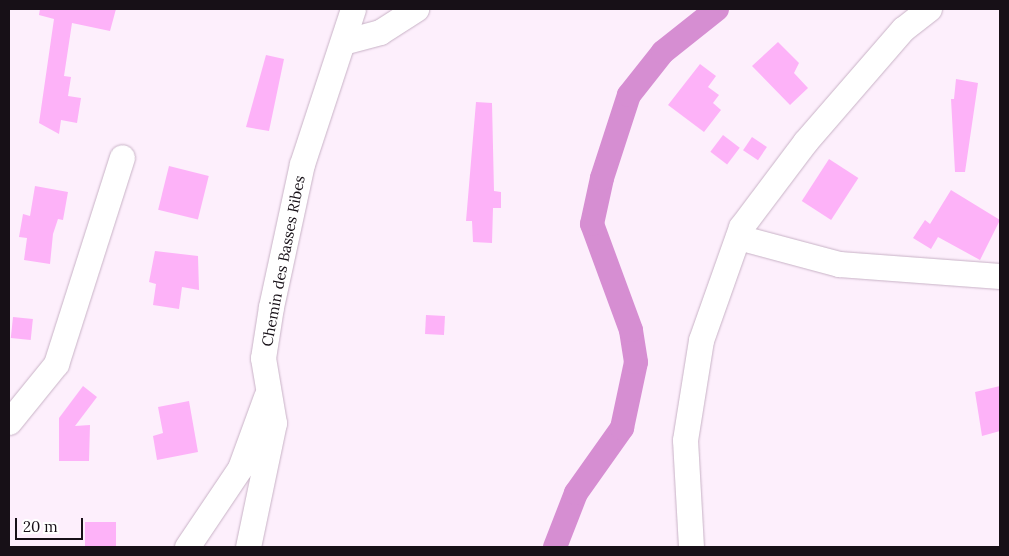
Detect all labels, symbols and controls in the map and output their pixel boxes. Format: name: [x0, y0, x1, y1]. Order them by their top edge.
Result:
street label: Chemin des Basses Ribes: [258, 174, 308, 348]
scale bar: [18, 508, 85, 540]
text: 20 m: [23, 517, 58, 536]

